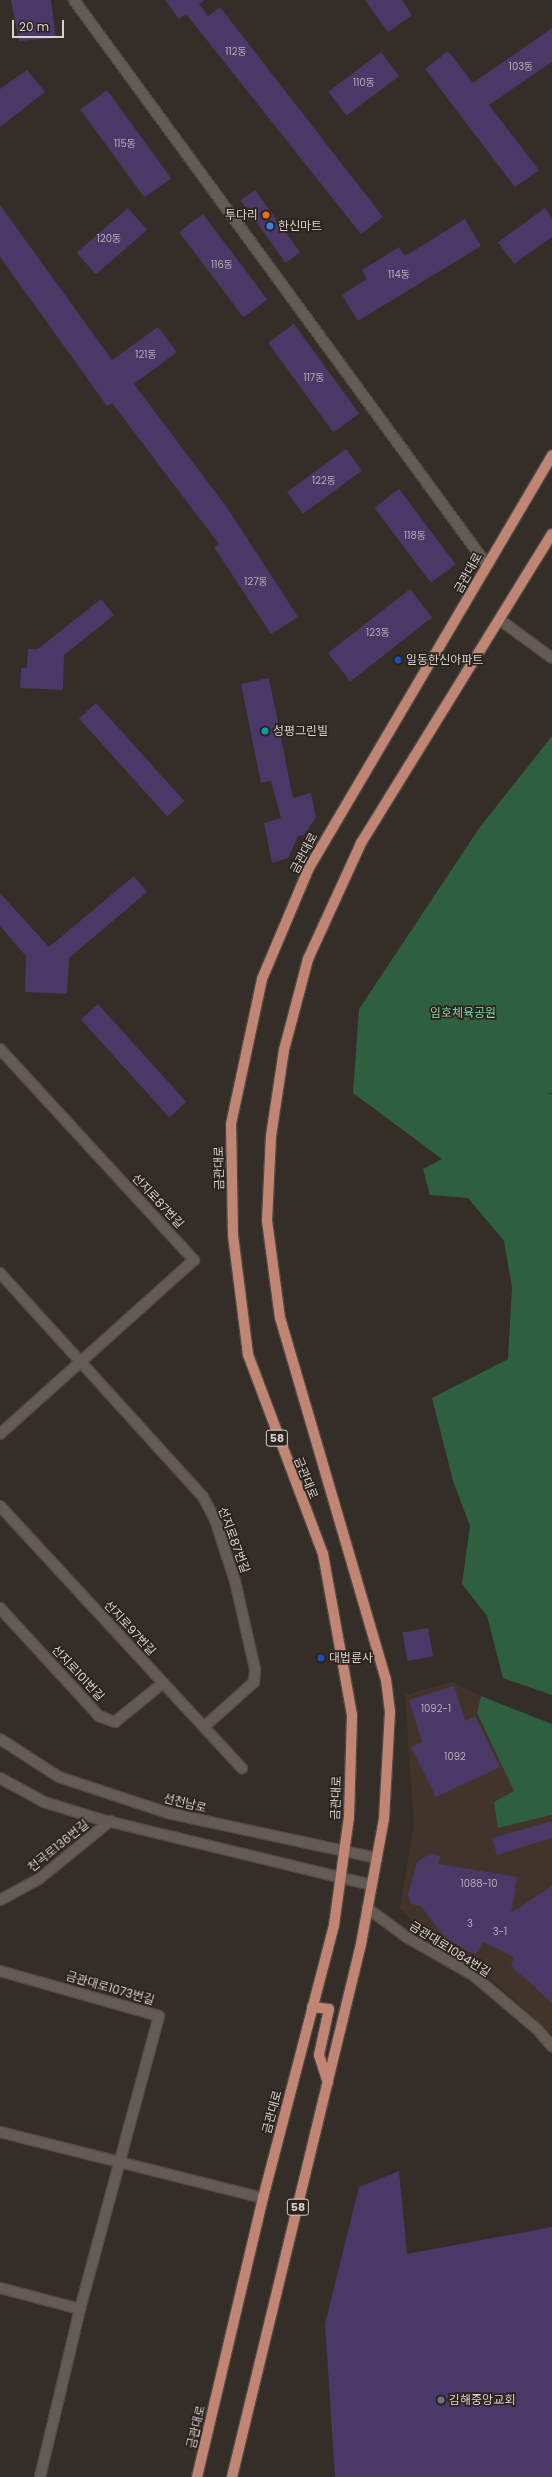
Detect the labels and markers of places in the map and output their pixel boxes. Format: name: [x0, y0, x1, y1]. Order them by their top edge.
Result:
place label: 투다리: [225, 208, 258, 222]
marker: 투다리: [261, 210, 271, 220]
place label: 한신마트: [278, 219, 322, 233]
marker: 한신마트: [265, 221, 275, 231]
place label: 일동한신아파트: [406, 653, 483, 667]
marker: 일동한신아파트: [393, 655, 403, 665]
place label: 성평그린빌: [273, 724, 328, 738]
marker: 성평그린빌: [260, 726, 270, 736]
place label: 대법륜사: [329, 1651, 373, 1665]
marker: 대법륜사: [316, 1653, 326, 1663]
place label: 김해중앙교회: [449, 2393, 515, 2407]
marker: 김해중앙교회: [436, 2395, 446, 2405]

